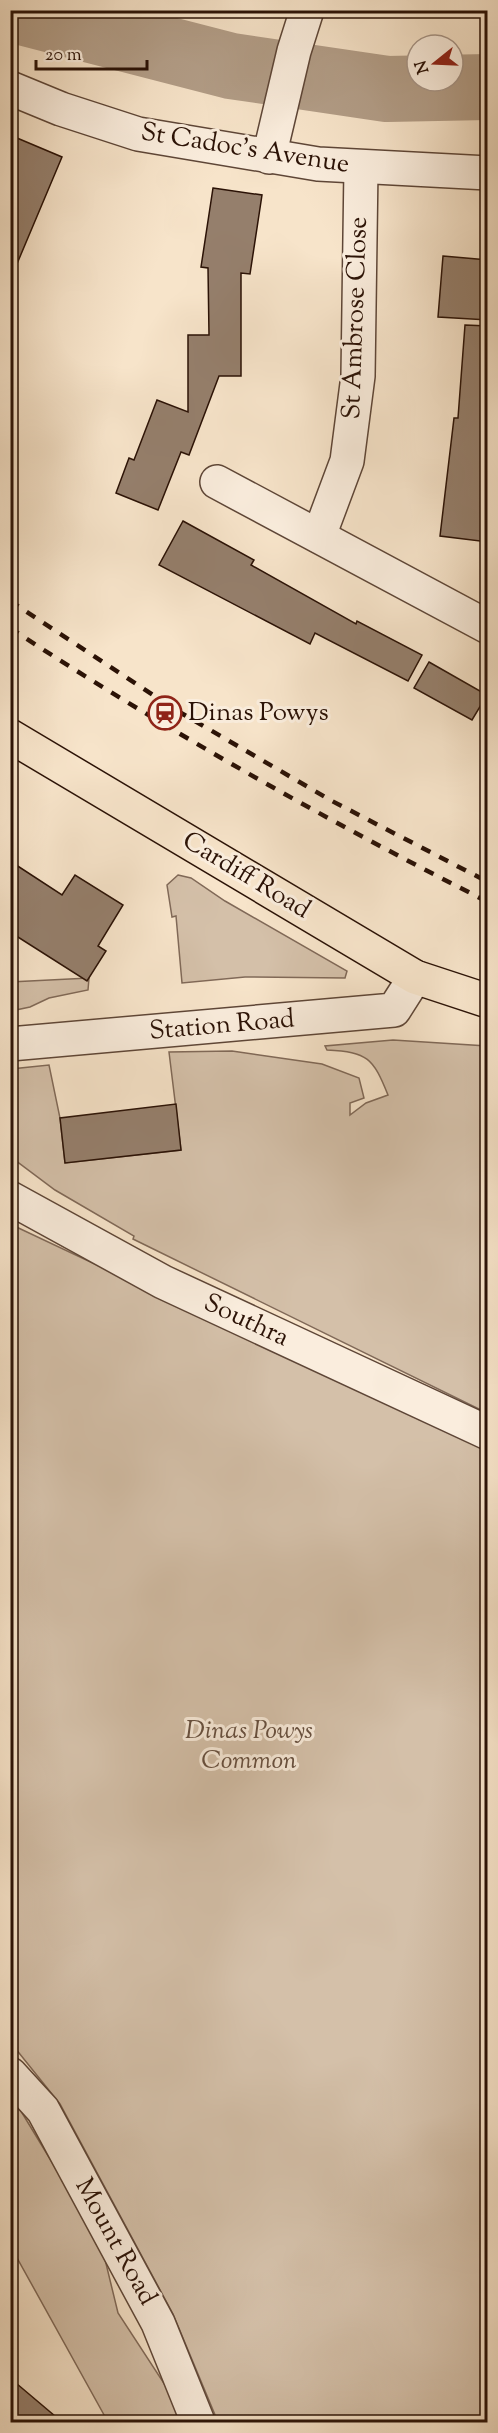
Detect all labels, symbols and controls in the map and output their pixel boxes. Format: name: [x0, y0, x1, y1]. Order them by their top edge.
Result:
scale bar: [36, 33, 147, 71]
north arrow: [405, 33, 465, 93]
text: 20 m: [45, 43, 82, 69]
text: N: [410, 57, 436, 76]
street label: St Cadoc's Avenue: [138, 114, 352, 184]
street label: St Ambrose Close: [334, 216, 378, 420]
station icon: Dinas Powys: [147, 695, 183, 731]
place label: Dinas Powys: [188, 695, 329, 732]
street label: Cardiff Road: [175, 823, 317, 929]
street label: Station Road: [148, 1001, 297, 1051]
street label: Southra: [197, 1285, 295, 1357]
park label: Dinas Powys Common: [185, 1713, 313, 1780]
street label: Mount Road: [65, 2172, 165, 2313]

